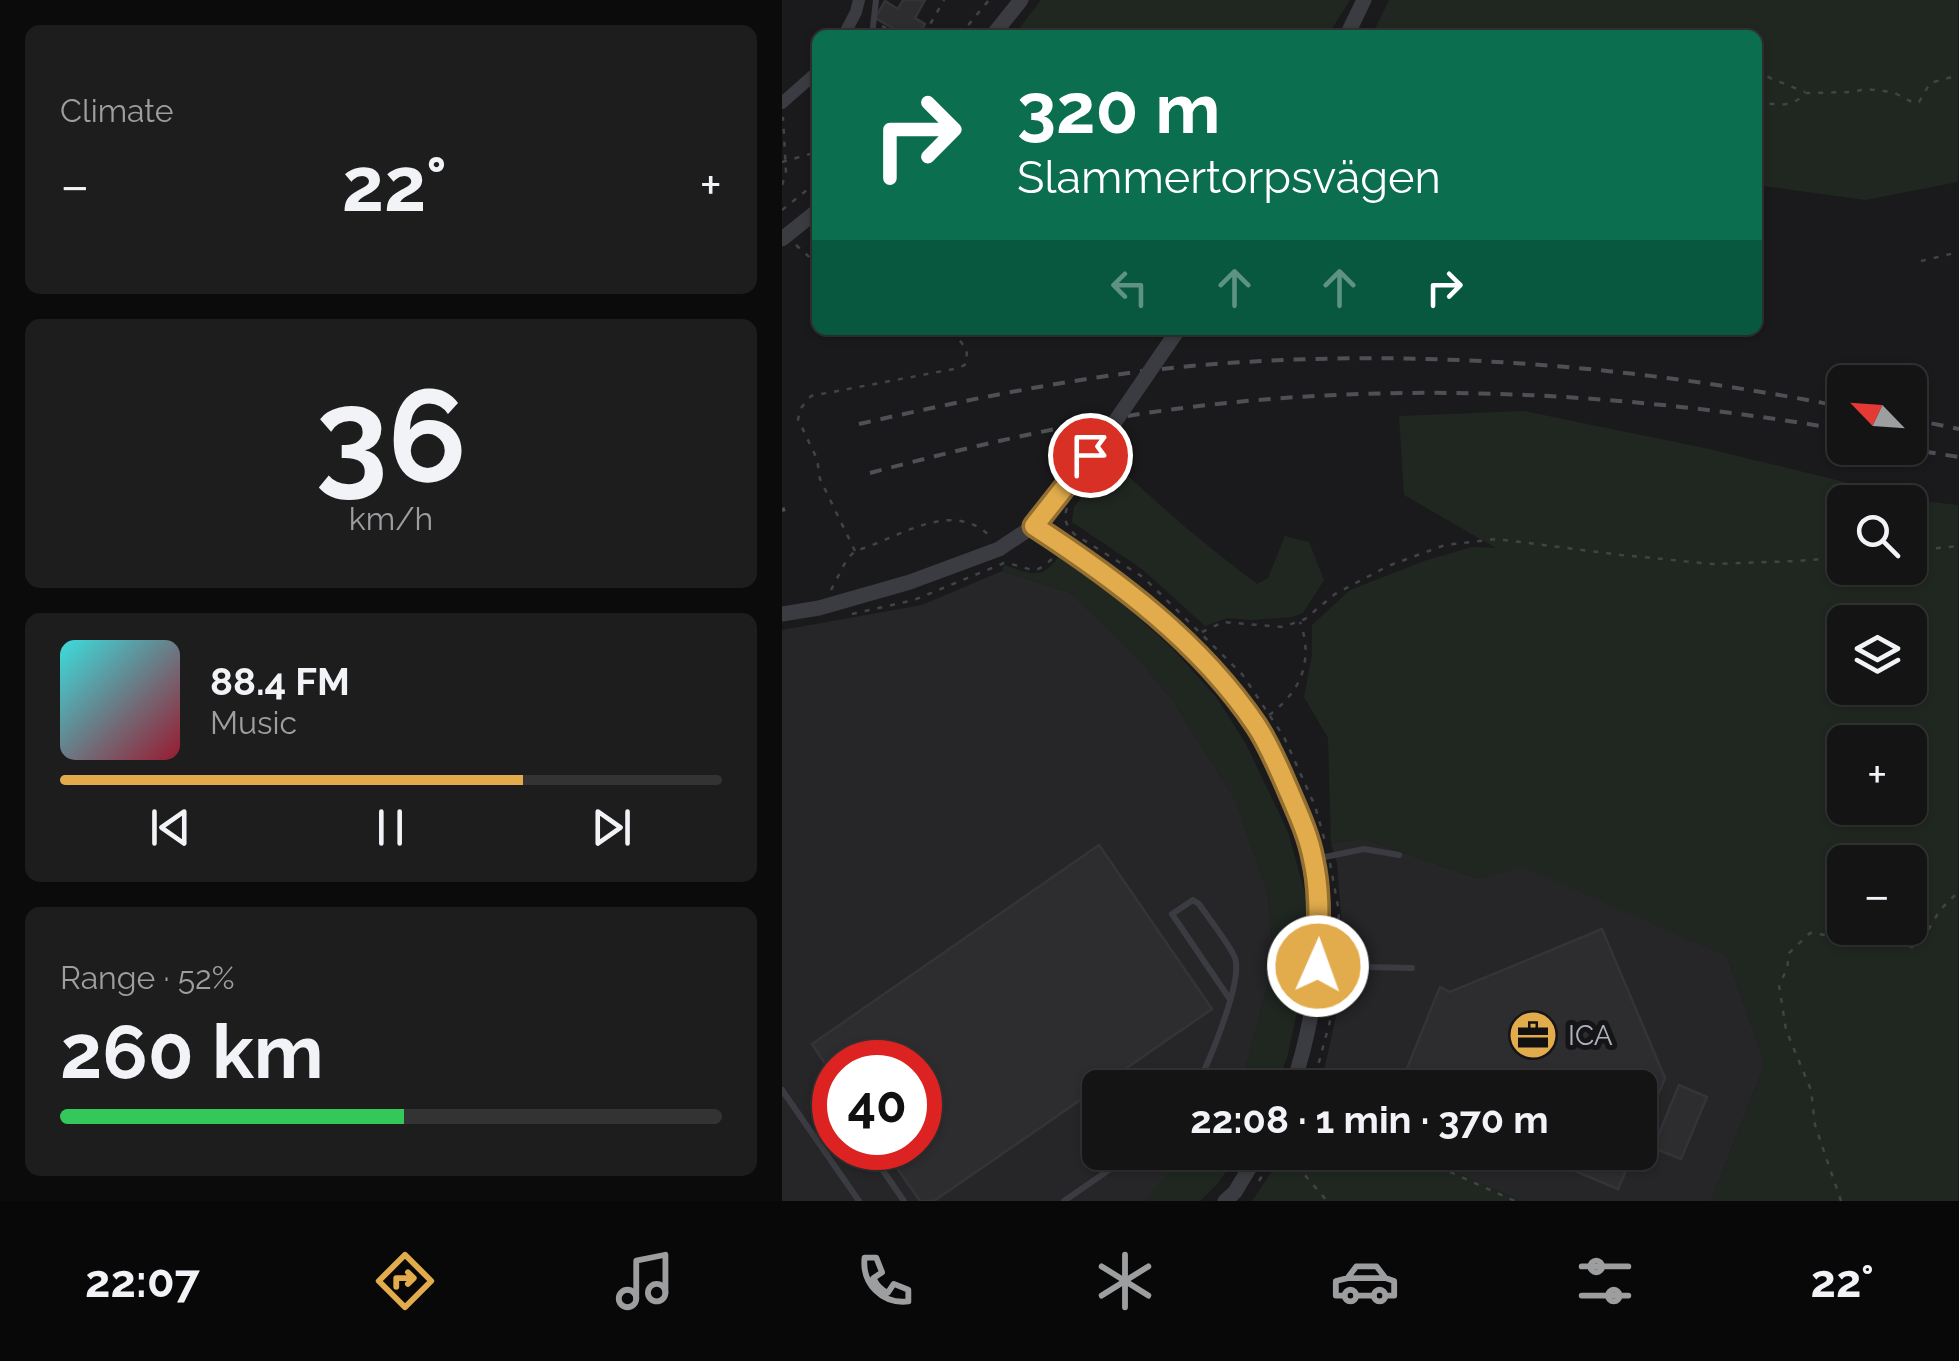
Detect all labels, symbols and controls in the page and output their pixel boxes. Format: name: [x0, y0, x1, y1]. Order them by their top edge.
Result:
text: 320 m: [1017, 67, 1221, 149]
icon: right: [852, 70, 982, 200]
text: Climate: [60, 92, 174, 129]
text: 22°: [342, 140, 447, 229]
text: Slammertorpsvägen: [1017, 151, 1441, 204]
text: −: [60, 153, 90, 218]
text: +: [699, 153, 722, 218]
icon: left: [1102, 260, 1157, 315]
icon: ahead: [1207, 260, 1262, 315]
icon: ahead: [1312, 260, 1367, 315]
icon: right: [1417, 260, 1472, 315]
text: 36: [315, 359, 467, 511]
north arrow: [1827, 365, 1927, 465]
map controls: [1827, 365, 1927, 945]
pin: [1048, 413, 1133, 498]
icon: arrive: [1063, 428, 1118, 483]
button: search: [1827, 485, 1927, 585]
text: km/h: [349, 500, 433, 537]
button: layers: [1827, 605, 1927, 705]
text: 88.4 FM: [210, 659, 350, 704]
text: Music: [210, 704, 297, 741]
button: +: [1827, 725, 1927, 825]
icon: previous: [143, 800, 198, 855]
icon: pause: [363, 800, 418, 855]
icon: next: [584, 800, 639, 855]
button: −: [1827, 845, 1927, 945]
position arrow: [1266, 914, 1370, 1018]
text: Range · 52%: [60, 959, 235, 996]
text: 260 km: [60, 1007, 324, 1096]
office icon: ICA: [1507, 1009, 1559, 1061]
place label: ICA: [1568, 1019, 1613, 1052]
speed limit sign: 40: [812, 1040, 942, 1170]
text: 22:08 · 1 min · 370 m: [1190, 1097, 1549, 1142]
icon: directions: [370, 1246, 440, 1316]
icon: music: [610, 1246, 680, 1316]
icon: phone: [850, 1246, 920, 1316]
icon: climate: [1090, 1246, 1160, 1316]
icon: car: [1330, 1246, 1400, 1316]
icon: filters: [1570, 1246, 1640, 1316]
text: 22:07: [85, 1255, 200, 1308]
text: 22°: [1811, 1255, 1874, 1308]

